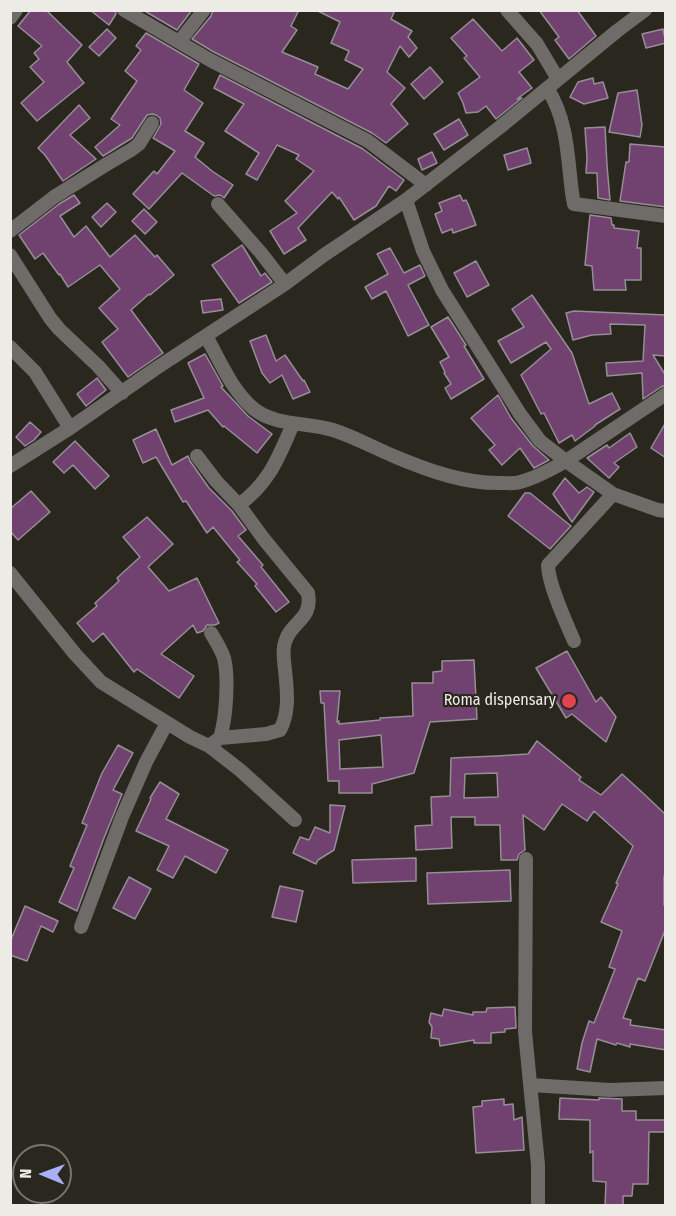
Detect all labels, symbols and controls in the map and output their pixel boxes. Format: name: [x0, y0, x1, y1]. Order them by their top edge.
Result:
place label: Roma dispensary: [444, 691, 556, 711]
marker: Roma dispensary: [560, 692, 578, 710]
north arrow: [12, 1144, 72, 1204]
text: N: [16, 1169, 35, 1179]

